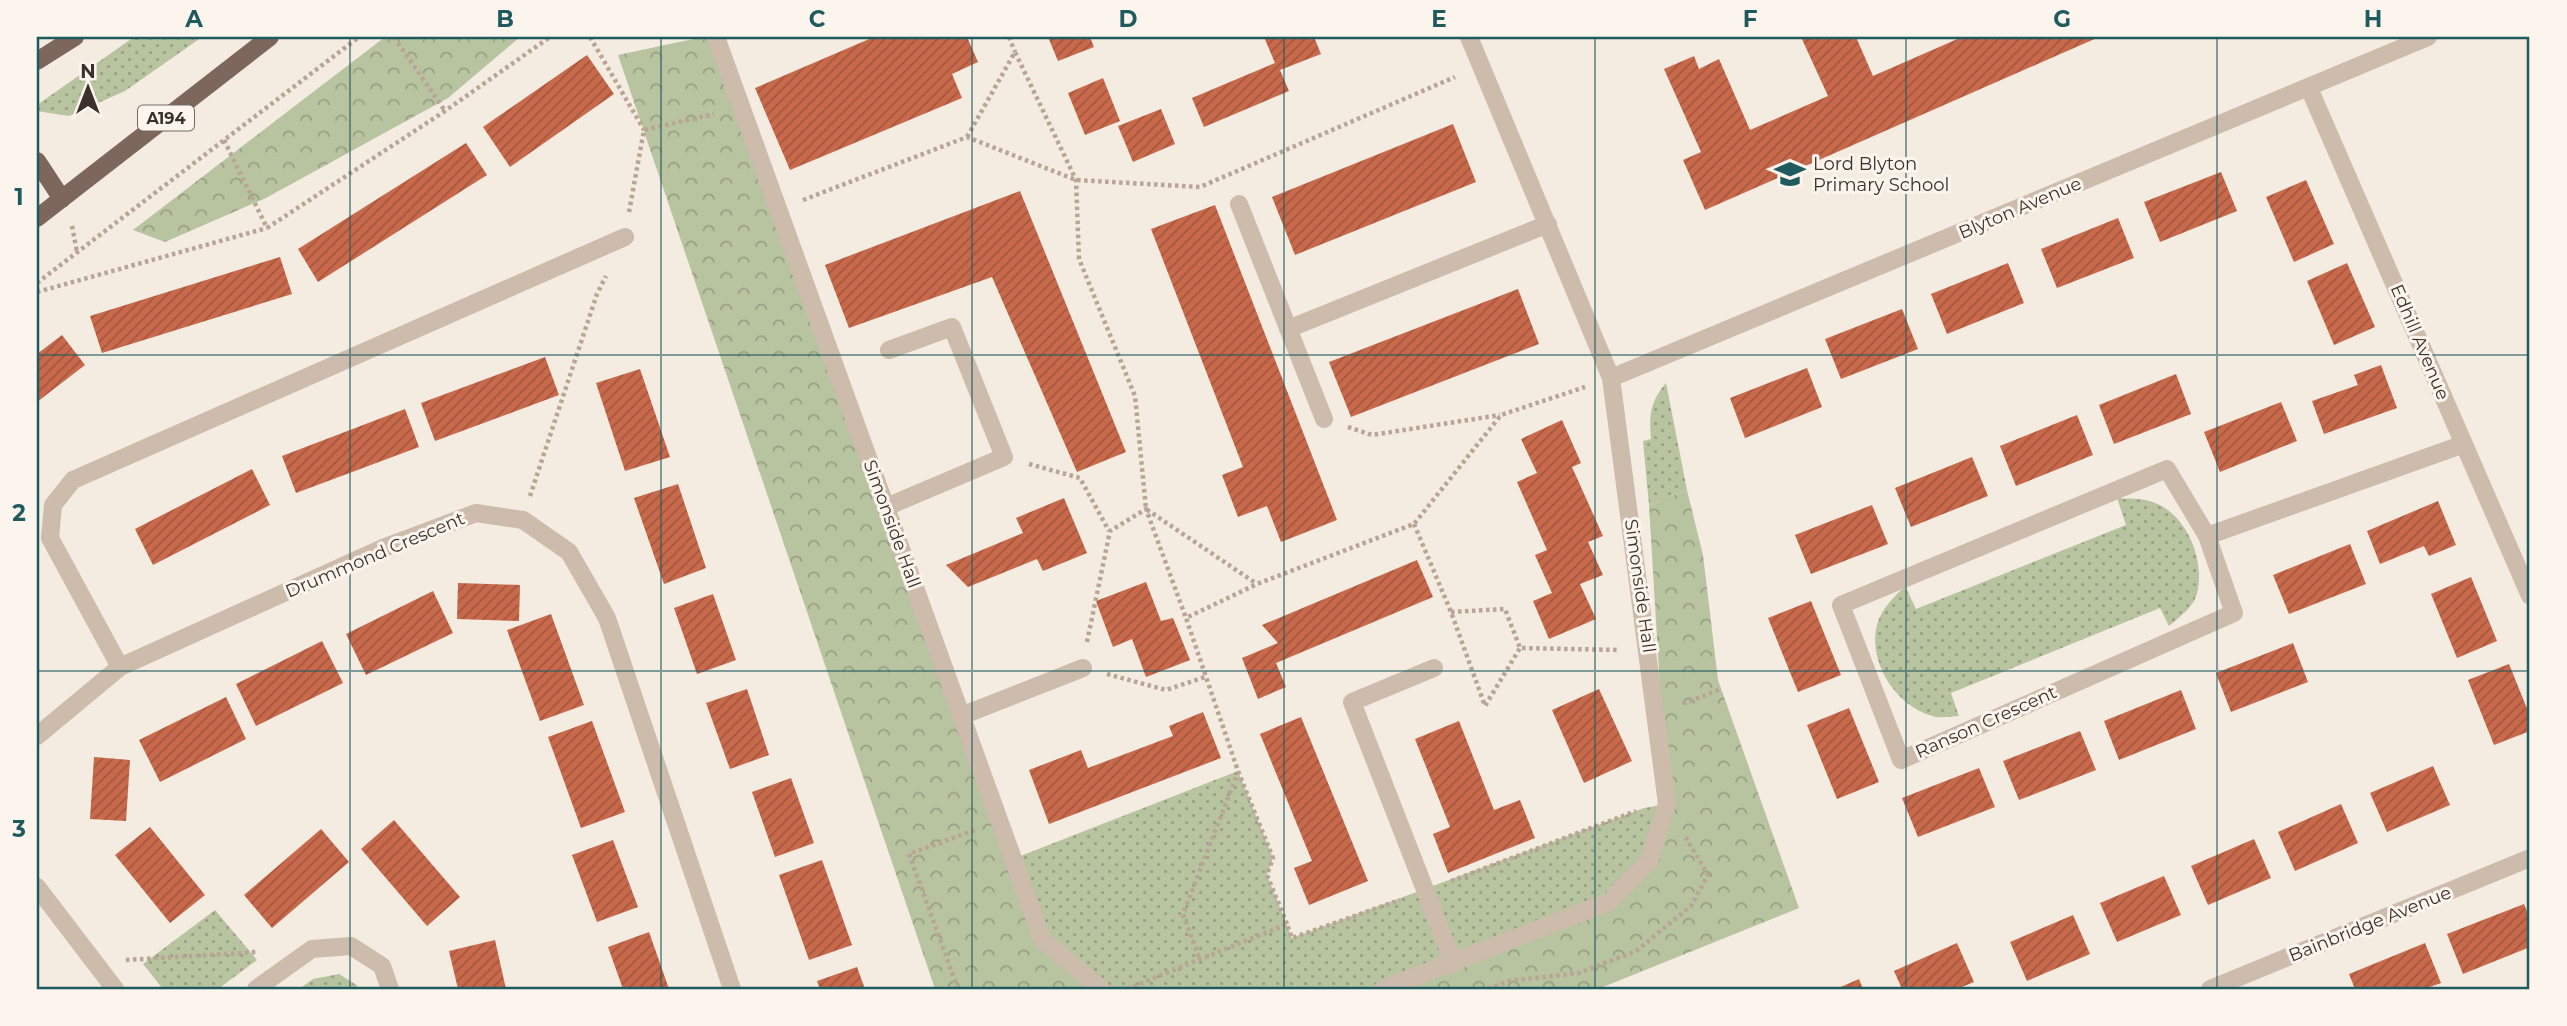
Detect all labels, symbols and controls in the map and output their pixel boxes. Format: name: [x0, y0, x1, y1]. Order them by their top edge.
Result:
text: A: [184, 5, 203, 33]
text: B: [496, 5, 514, 33]
text: C: [809, 5, 826, 33]
text: D: [1119, 5, 1138, 33]
text: E: [1431, 5, 1447, 33]
text: F: [1743, 5, 1758, 33]
text: G: [2053, 5, 2071, 33]
text: H: [2364, 5, 2382, 33]
north arrow: [52, 52, 122, 122]
text: N: [80, 60, 96, 83]
road number: A194: [138, 106, 194, 130]
place label: Lord Blyton Primary School: [1813, 153, 1949, 196]
school or university icon: Lord Blyton Primary School: [1773, 157, 1807, 191]
street label: Blyton Avenue: [1955, 172, 2085, 244]
text: 1: [14, 183, 24, 211]
street label: Edhill Avenue: [2386, 281, 2454, 403]
street label: Simonside Hall: [859, 457, 925, 591]
text: 2: [12, 499, 26, 527]
street label: Drummond Crescent: [282, 507, 468, 603]
street label: Simonside Hall: [1620, 518, 1660, 654]
street label: Ranson Crescent: [1912, 681, 2060, 763]
text: 3: [11, 815, 26, 843]
street label: Bainbridge Avenue: [2285, 881, 2455, 967]

